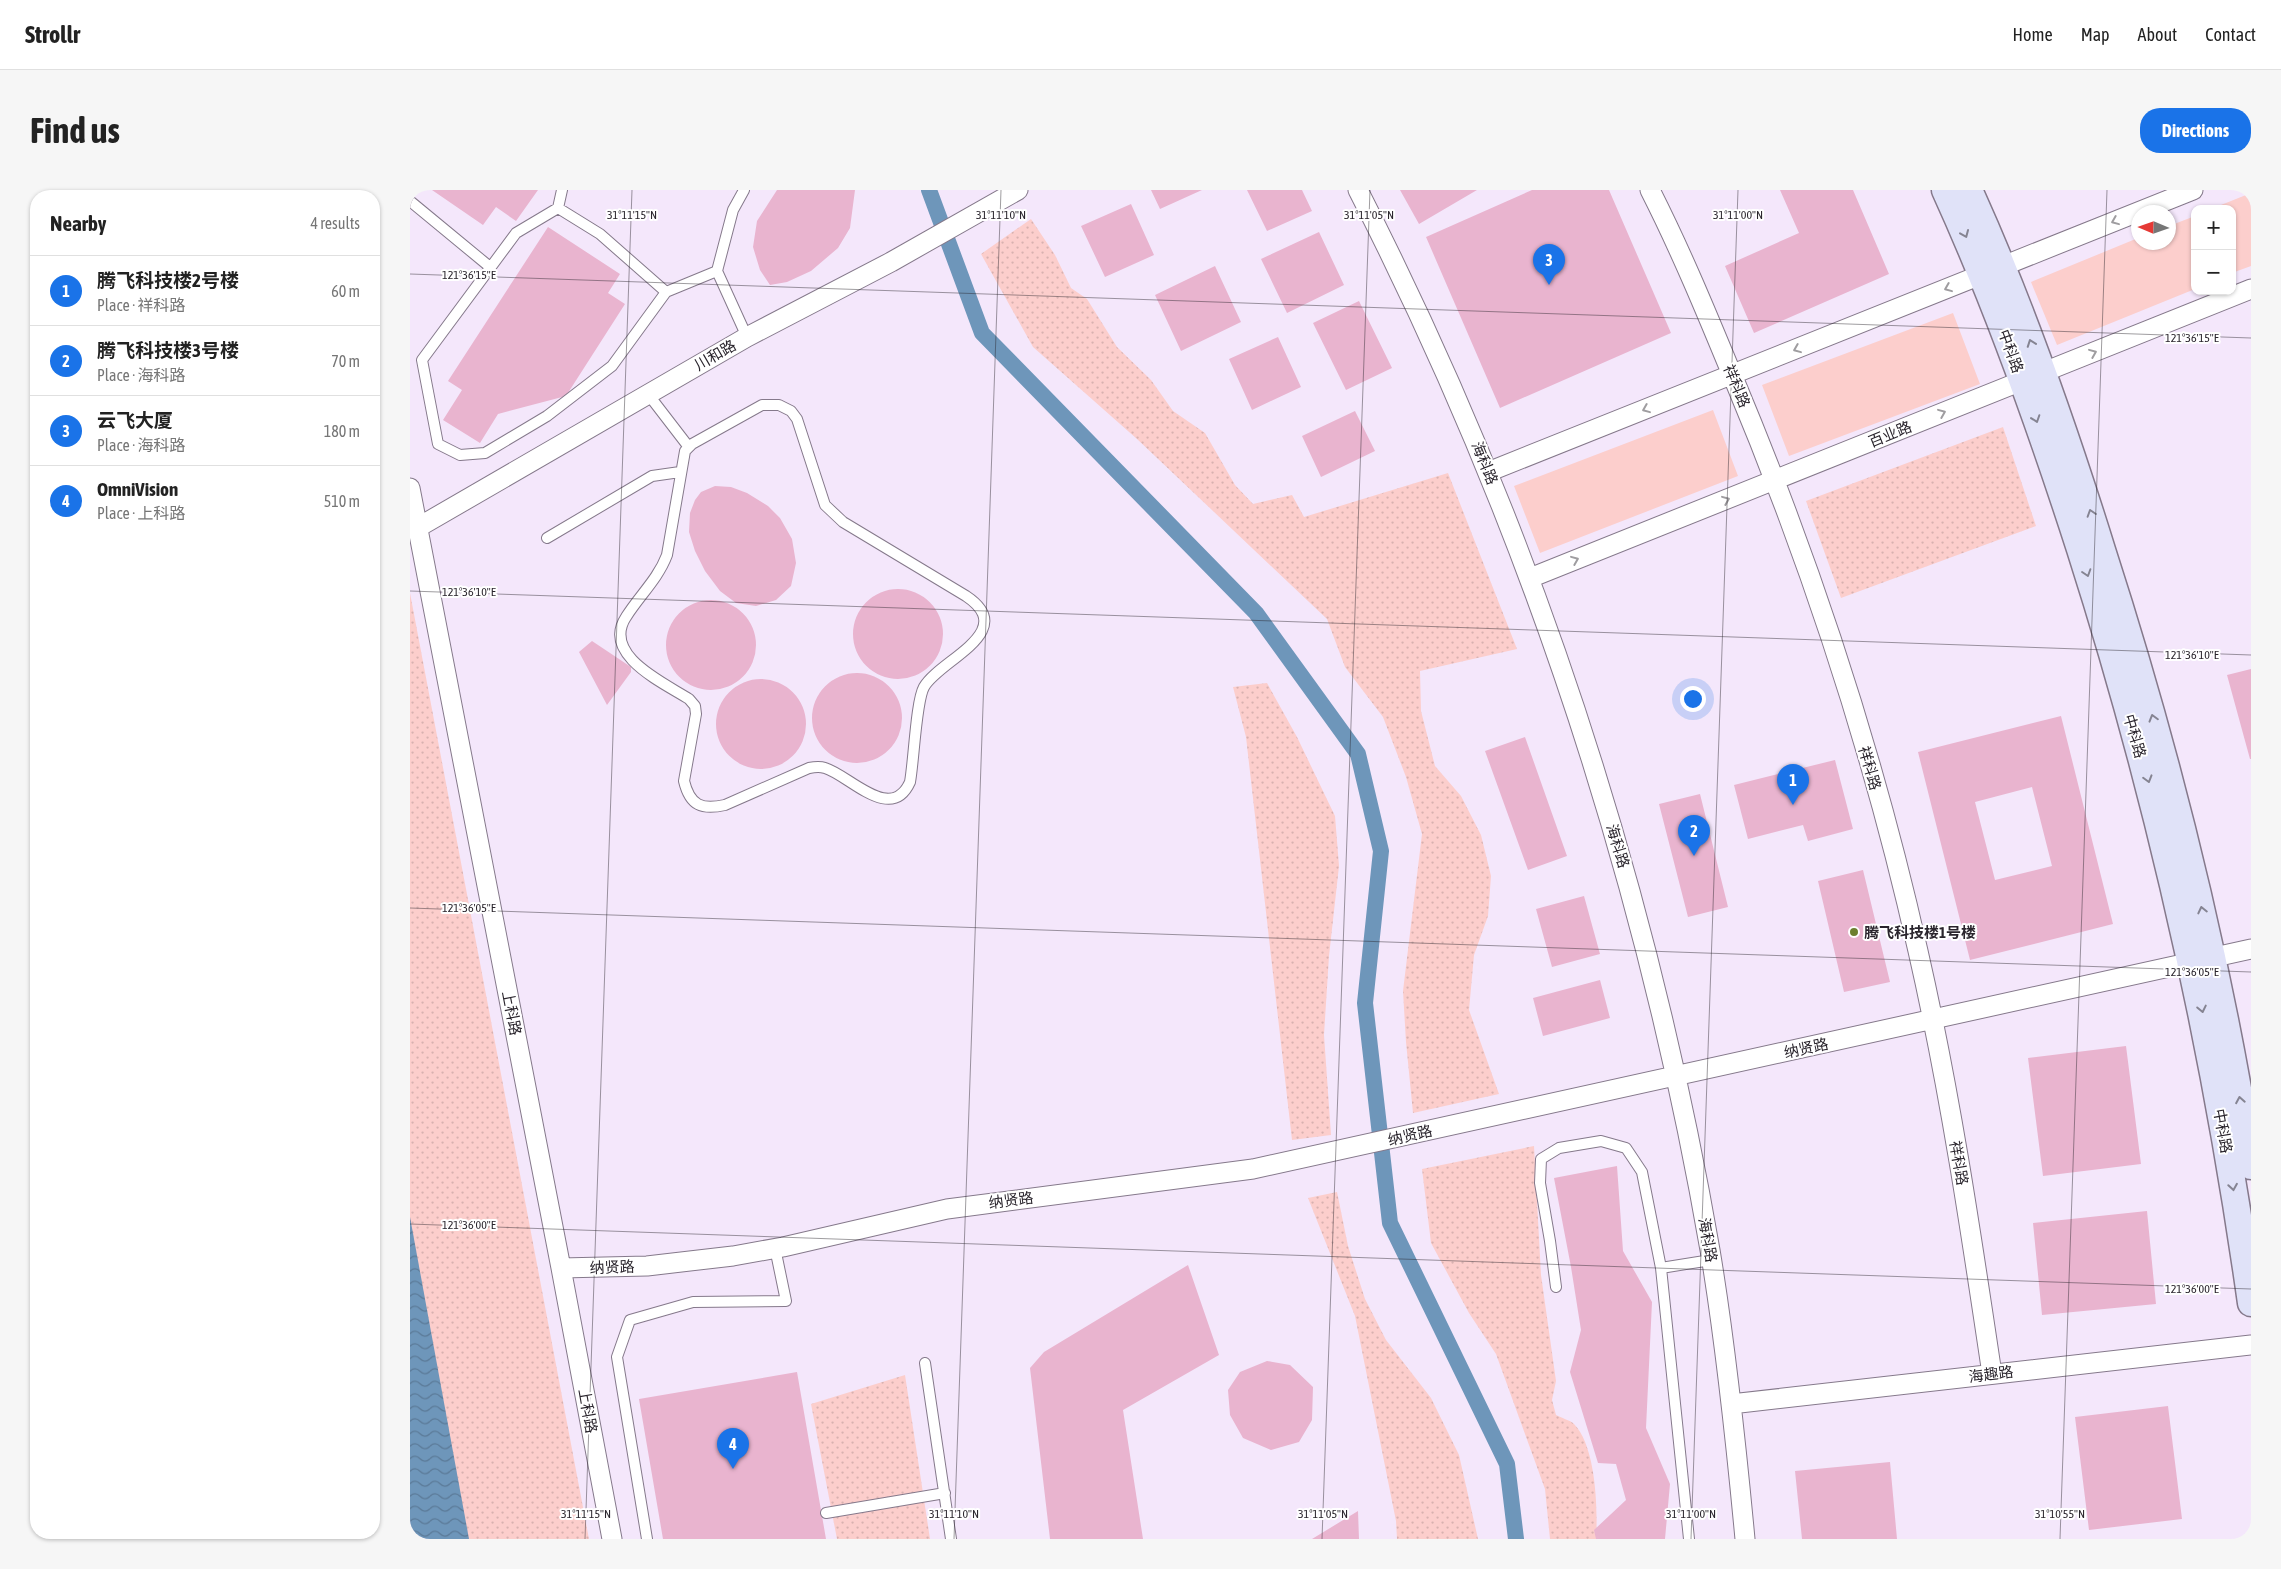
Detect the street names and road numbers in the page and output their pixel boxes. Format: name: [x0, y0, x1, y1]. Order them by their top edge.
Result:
street label: 中科路: [1995, 327, 2027, 375]
street label: 川和路: [691, 336, 739, 374]
street label: 祥科路: [1720, 362, 1754, 410]
street label: 百业路: [1866, 418, 1914, 450]
street label: 海科路: [1469, 439, 1501, 487]
street label: 中科路: [2121, 712, 2149, 760]
street label: 祥科路: [1856, 744, 1884, 792]
street label: 海科路: [1603, 822, 1633, 870]
street label: 上科路: [499, 989, 525, 1037]
street label: 纳贤路: [1782, 1035, 1830, 1061]
street label: 中科路: [2211, 1107, 2235, 1155]
street label: 纳贤路: [1386, 1122, 1434, 1148]
street label: 祥科路: [1947, 1139, 1971, 1187]
street label: 纳贤路: [988, 1189, 1034, 1211]
street label: 海科路: [1696, 1216, 1720, 1264]
street label: 纳贤路: [589, 1258, 635, 1276]
street label: 海趣路: [1968, 1363, 2014, 1385]
street label: 上科路: [576, 1387, 600, 1435]

